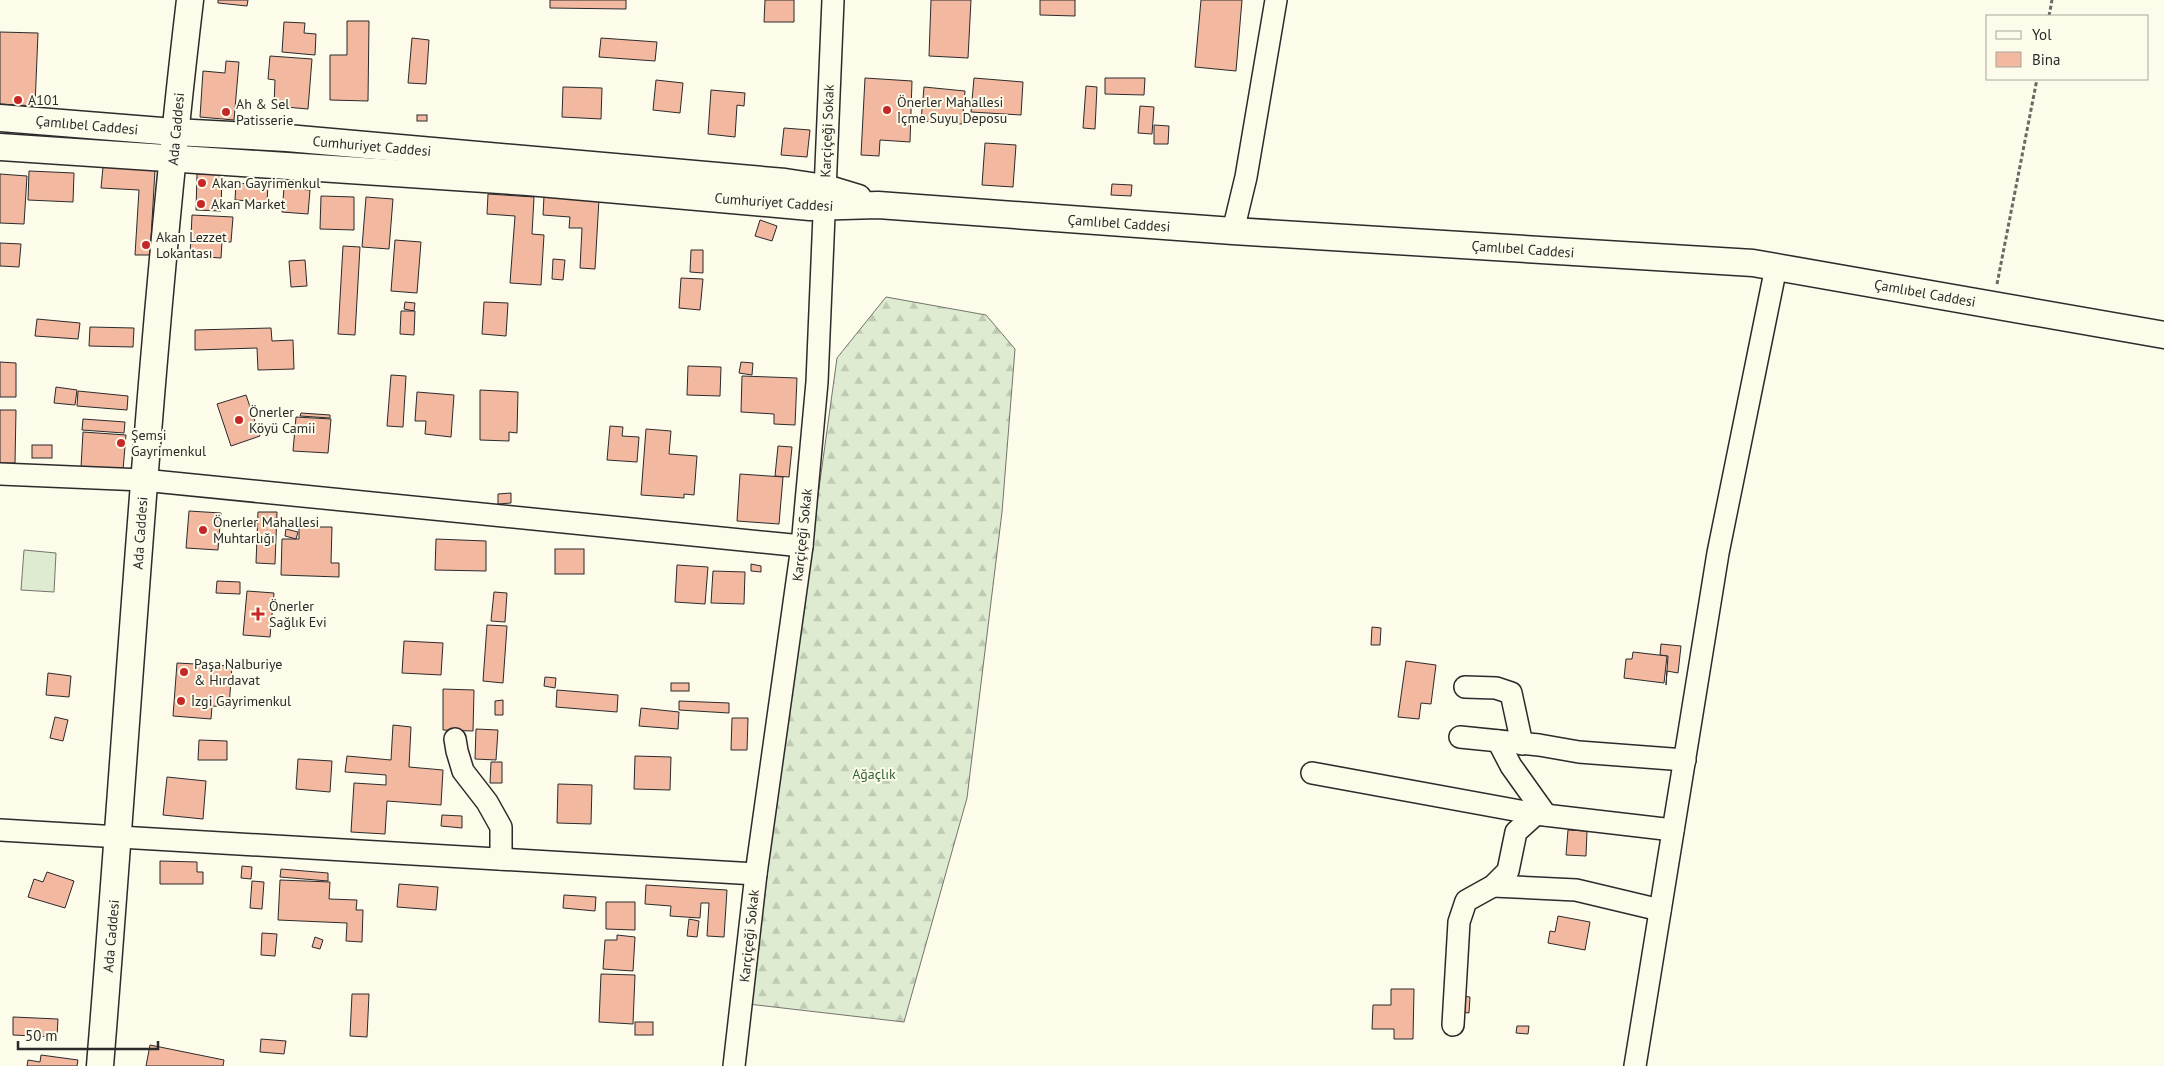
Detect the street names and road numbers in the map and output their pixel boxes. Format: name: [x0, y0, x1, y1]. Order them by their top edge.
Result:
street label: Karçiçeği Sokak: [816, 84, 838, 178]
street label: Ada Caddesi: [164, 92, 188, 166]
street label: Çamlıbel Caddesi: [35, 112, 139, 138]
street label: Cumhuriyet Caddesi: [312, 132, 432, 160]
street label: Cumhuriyet Caddesi: [714, 189, 834, 215]
street label: Çamlıbel Caddesi: [1067, 210, 1171, 236]
street label: Çamlıbel Caddesi: [1471, 236, 1575, 262]
street label: Çamlıbel Caddesi: [1873, 275, 1977, 311]
street label: Karçiçeği Sokak: [788, 487, 816, 582]
street label: Ada Caddesi: [128, 496, 152, 570]
street label: Karçiçeği Sokak: [735, 888, 763, 983]
street label: Ada Caddesi: [99, 899, 123, 973]

